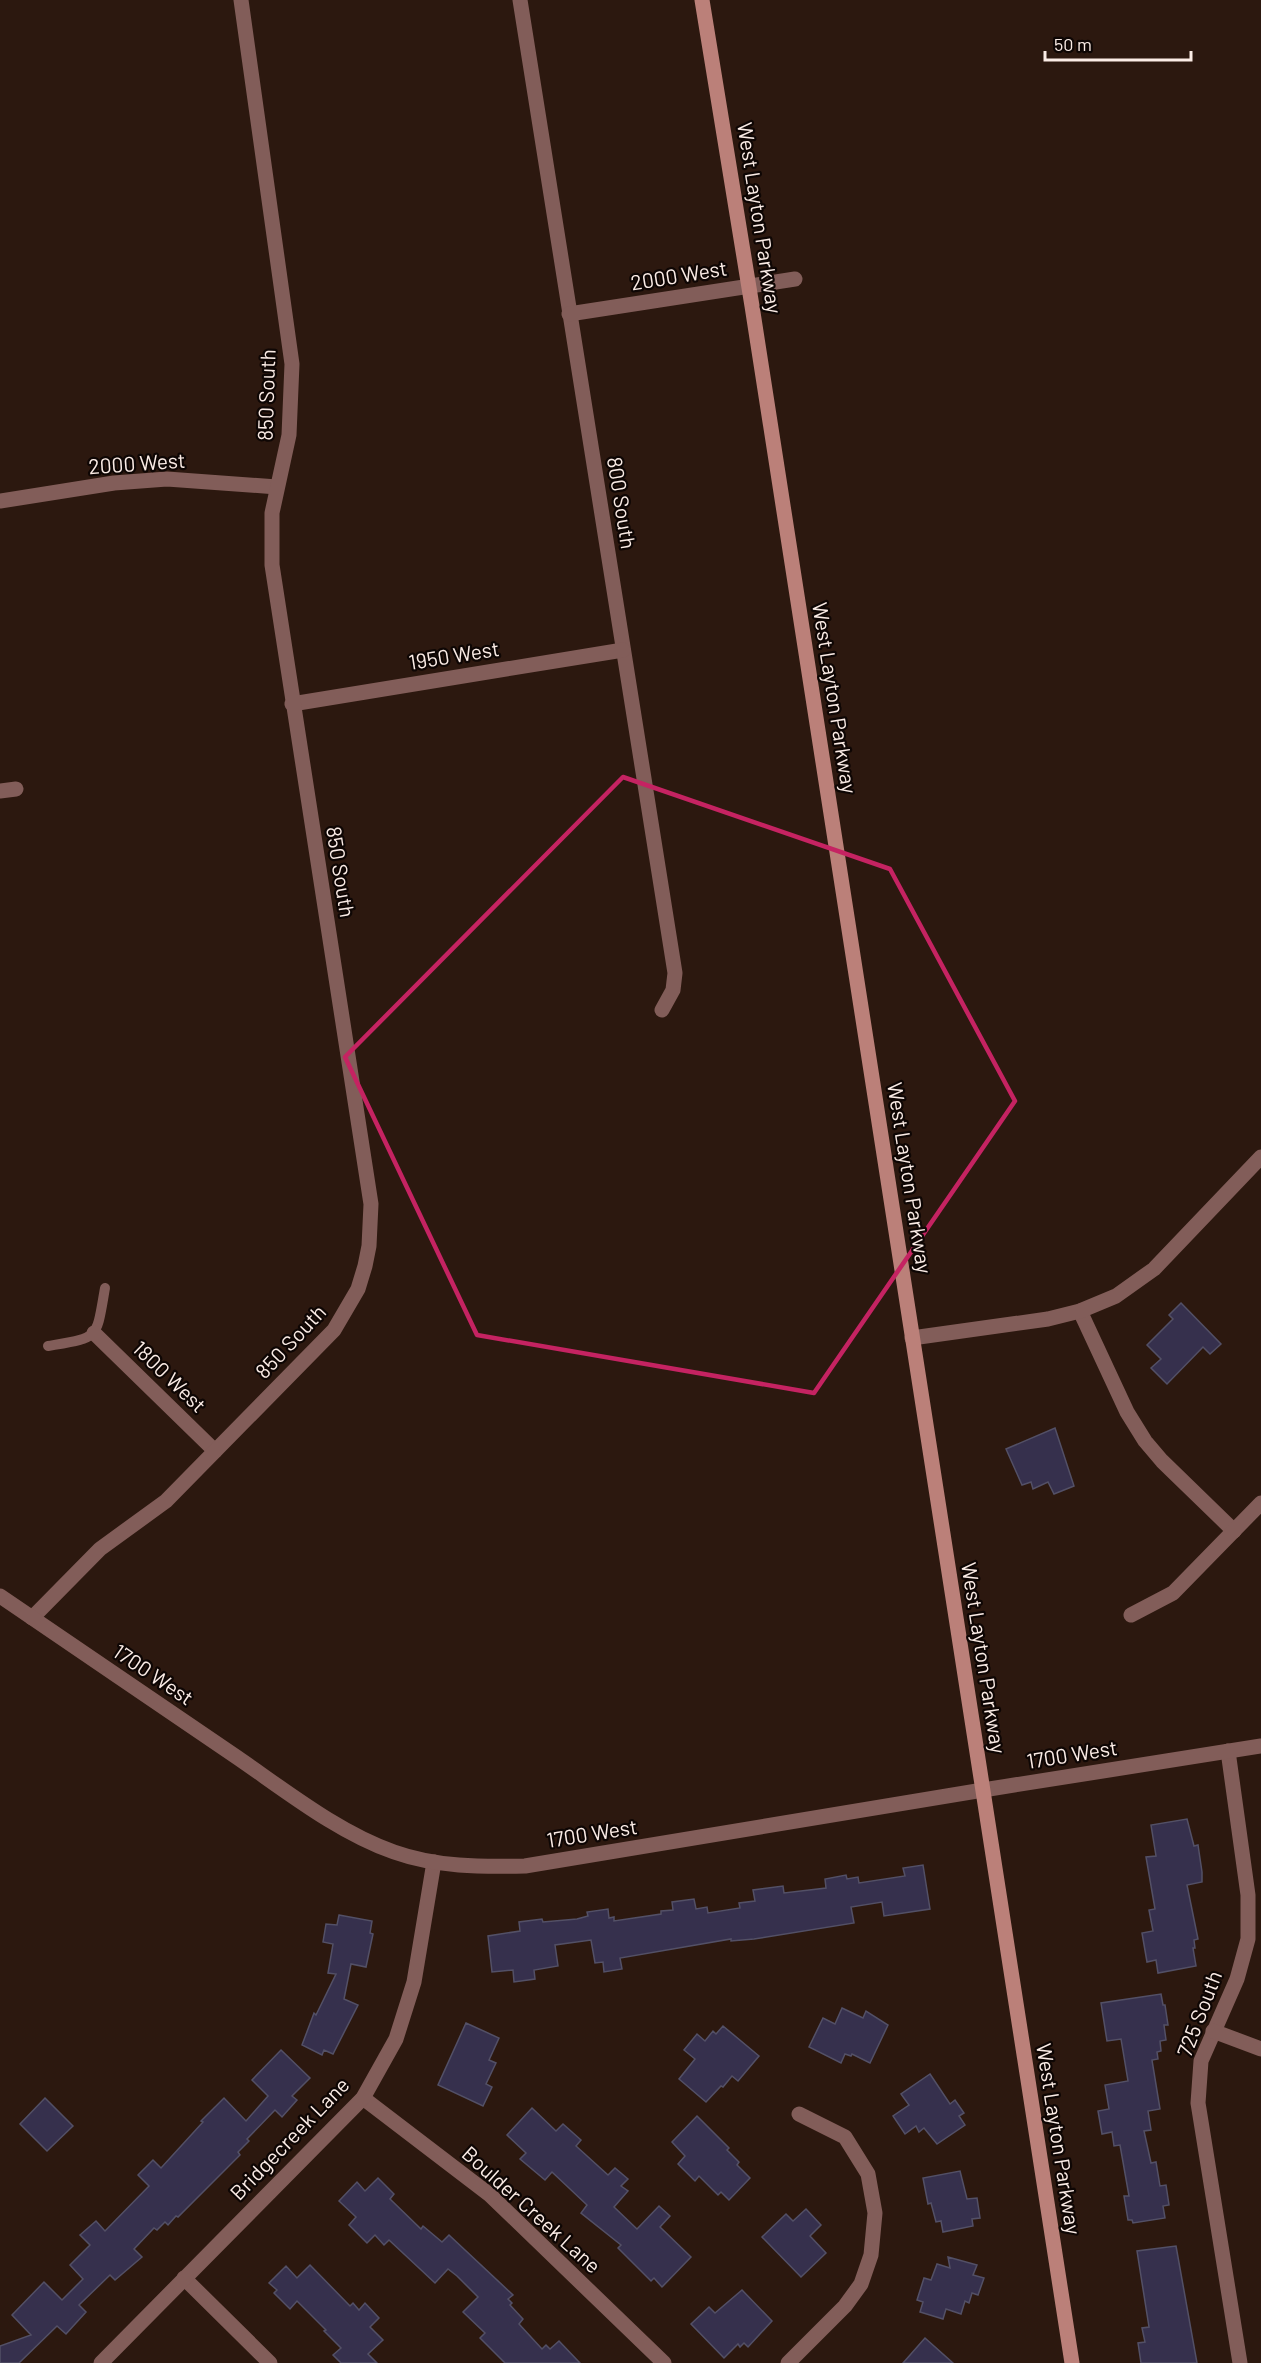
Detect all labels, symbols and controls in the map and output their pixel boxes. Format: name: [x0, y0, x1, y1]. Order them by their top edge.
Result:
scale bar: [1045, 24, 1190, 62]
text: 50 m: [1054, 33, 1092, 55]
street label: West Layton Parkway: [733, 120, 788, 315]
street label: 2000 West: [629, 255, 729, 294]
street label: 850 South: [251, 349, 280, 441]
street label: 2000 West: [88, 447, 186, 478]
street label: 800 South: [603, 455, 642, 551]
street label: West Layton Parkway: [808, 600, 863, 795]
street label: 1950 West: [407, 635, 501, 674]
street label: 850 South: [322, 825, 361, 919]
street label: West Layton Parkway: [883, 1080, 938, 1275]
street label: 850 South: [249, 1299, 330, 1383]
street label: 1800 West: [128, 1335, 212, 1417]
street label: West Layton Parkway: [957, 1560, 1012, 1755]
street label: 1700 West: [109, 1638, 199, 1710]
street label: 1700 West: [1025, 1734, 1119, 1773]
street label: 1700 West: [545, 1813, 639, 1852]
street label: 725 South: [1171, 1967, 1226, 2060]
street label: West Layton Parkway: [1032, 2041, 1087, 2236]
street label: Bridgecreek Lane: [224, 2071, 354, 2204]
street label: Boulder Creek Lane: [458, 2140, 606, 2278]

